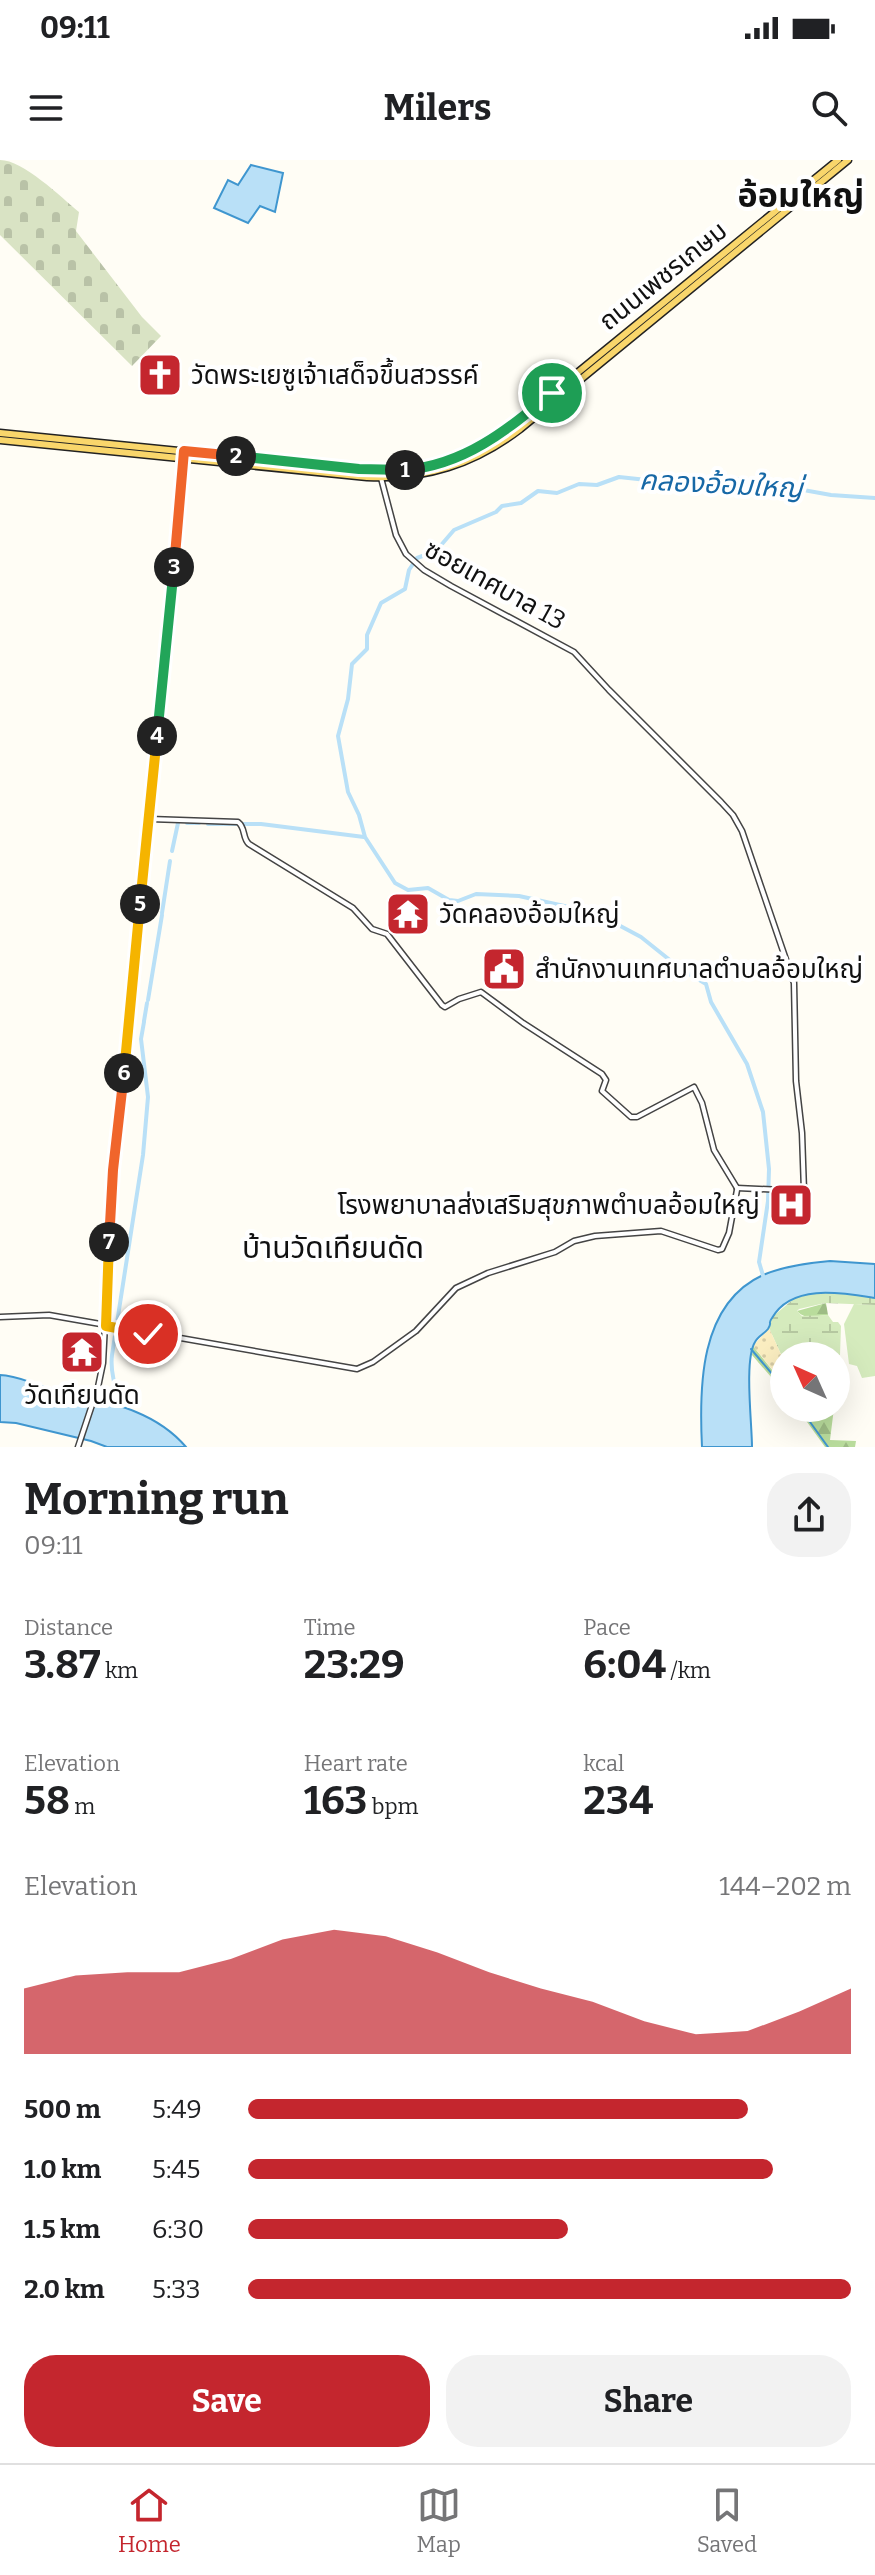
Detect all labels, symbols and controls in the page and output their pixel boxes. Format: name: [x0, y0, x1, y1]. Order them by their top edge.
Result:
text: 09:11: [40, 10, 110, 46]
icon: menu: [24, 86, 68, 130]
text: Milers: [383, 86, 492, 130]
icon: search: [807, 86, 851, 130]
district label: อ้อมใหญ่: [738, 175, 864, 216]
street label: ถนนเพชรเกษม: [593, 215, 733, 337]
church icon: วัดพระเยซูเจ้าเสด็จขึ้นสวรรค์: [136, 351, 184, 399]
place label: วัดพระเยซูเจ้าเสด็จขึ้นสวรรค์: [191, 357, 479, 391]
pin: [518, 359, 586, 427]
icon: arrive: [530, 371, 574, 415]
pin: 2: [216, 436, 256, 476]
text: 2: [230, 442, 242, 469]
pin: 1: [385, 450, 425, 490]
text: 1: [400, 456, 410, 483]
water label: คลองอ้อมใหญ่: [638, 463, 808, 505]
street label: ซอยเทศบาล 13: [419, 534, 571, 636]
pin: 3: [154, 547, 194, 587]
text: 3: [168, 553, 180, 580]
pin: 4: [137, 716, 177, 756]
text: 4: [150, 722, 164, 749]
pin: 5: [120, 884, 160, 924]
text: 5: [134, 890, 146, 917]
temple icon: วัดคลองอ้อมใหญ่: [384, 890, 432, 938]
place label: วัดคลองอ้อมใหญ่: [439, 899, 620, 930]
public building icon: สำนักงานเทศบาลตำบลอ้อมใหญ่: [480, 945, 528, 993]
place label: สำนักงานเทศบาลตำบลอ้อมใหญ่: [535, 954, 863, 985]
pin: 6: [104, 1053, 144, 1093]
text: 6: [117, 1059, 131, 1086]
hospital icon: โรงพยาบาลส่งเสริมสุขภาพตำบลอ้อมใหญ่: [767, 1181, 815, 1229]
place label: โรงพยาบาลส่งเสริมสุขภาพตำบลอ้อมใหญ่: [337, 1190, 760, 1221]
pin: 7: [89, 1222, 129, 1262]
text: 7: [103, 1228, 115, 1255]
district label: บ้านวัดเทียนดัด: [242, 1230, 424, 1266]
pin: [114, 1300, 182, 1368]
icon: check: [126, 1312, 170, 1356]
temple icon: วัดเทียนดัด: [58, 1328, 106, 1376]
north arrow: [770, 1342, 850, 1422]
map controls: [770, 1342, 850, 1422]
place label: วัดเทียนดัด: [24, 1380, 140, 1411]
text: Morning run: [24, 1473, 288, 1526]
button: share: [767, 1473, 851, 1557]
text: 09:11: [24, 1530, 83, 1561]
text: Distance: [24, 1614, 113, 1641]
text: Time: [304, 1614, 356, 1641]
text: Pace: [583, 1614, 631, 1641]
text: 3.87: [24, 1641, 101, 1689]
text: 23:29: [304, 1641, 405, 1689]
text: 6:04: [583, 1641, 666, 1689]
text: km: [101, 1657, 138, 1684]
text: /km: [666, 1657, 711, 1684]
text: Elevation: [24, 1750, 120, 1777]
text: Heart rate: [304, 1750, 408, 1777]
text: kcal: [583, 1750, 624, 1777]
text: 58: [24, 1777, 70, 1825]
text: 163: [304, 1777, 367, 1825]
text: 234: [583, 1777, 653, 1825]
text: m: [70, 1793, 95, 1820]
text: bpm: [367, 1793, 419, 1820]
text: Elevation: [24, 1871, 137, 1902]
text: 144–202 m: [719, 1871, 851, 1902]
text: 500 m: [24, 2094, 101, 2125]
text: 5:49: [152, 2094, 202, 2125]
text: 1.0 km: [24, 2154, 101, 2185]
text: 5:45: [152, 2154, 200, 2185]
text: 1.5 km: [24, 2214, 100, 2245]
text: 6:30: [152, 2214, 204, 2245]
text: 2.0 km: [24, 2274, 105, 2305]
text: 5:33: [152, 2274, 201, 2305]
button: Save: [24, 2355, 430, 2447]
button: Share: [446, 2355, 851, 2447]
tab: Home: [118, 2483, 181, 2558]
tab: Map: [417, 2483, 461, 2558]
tab: Saved: [697, 2483, 757, 2558]

